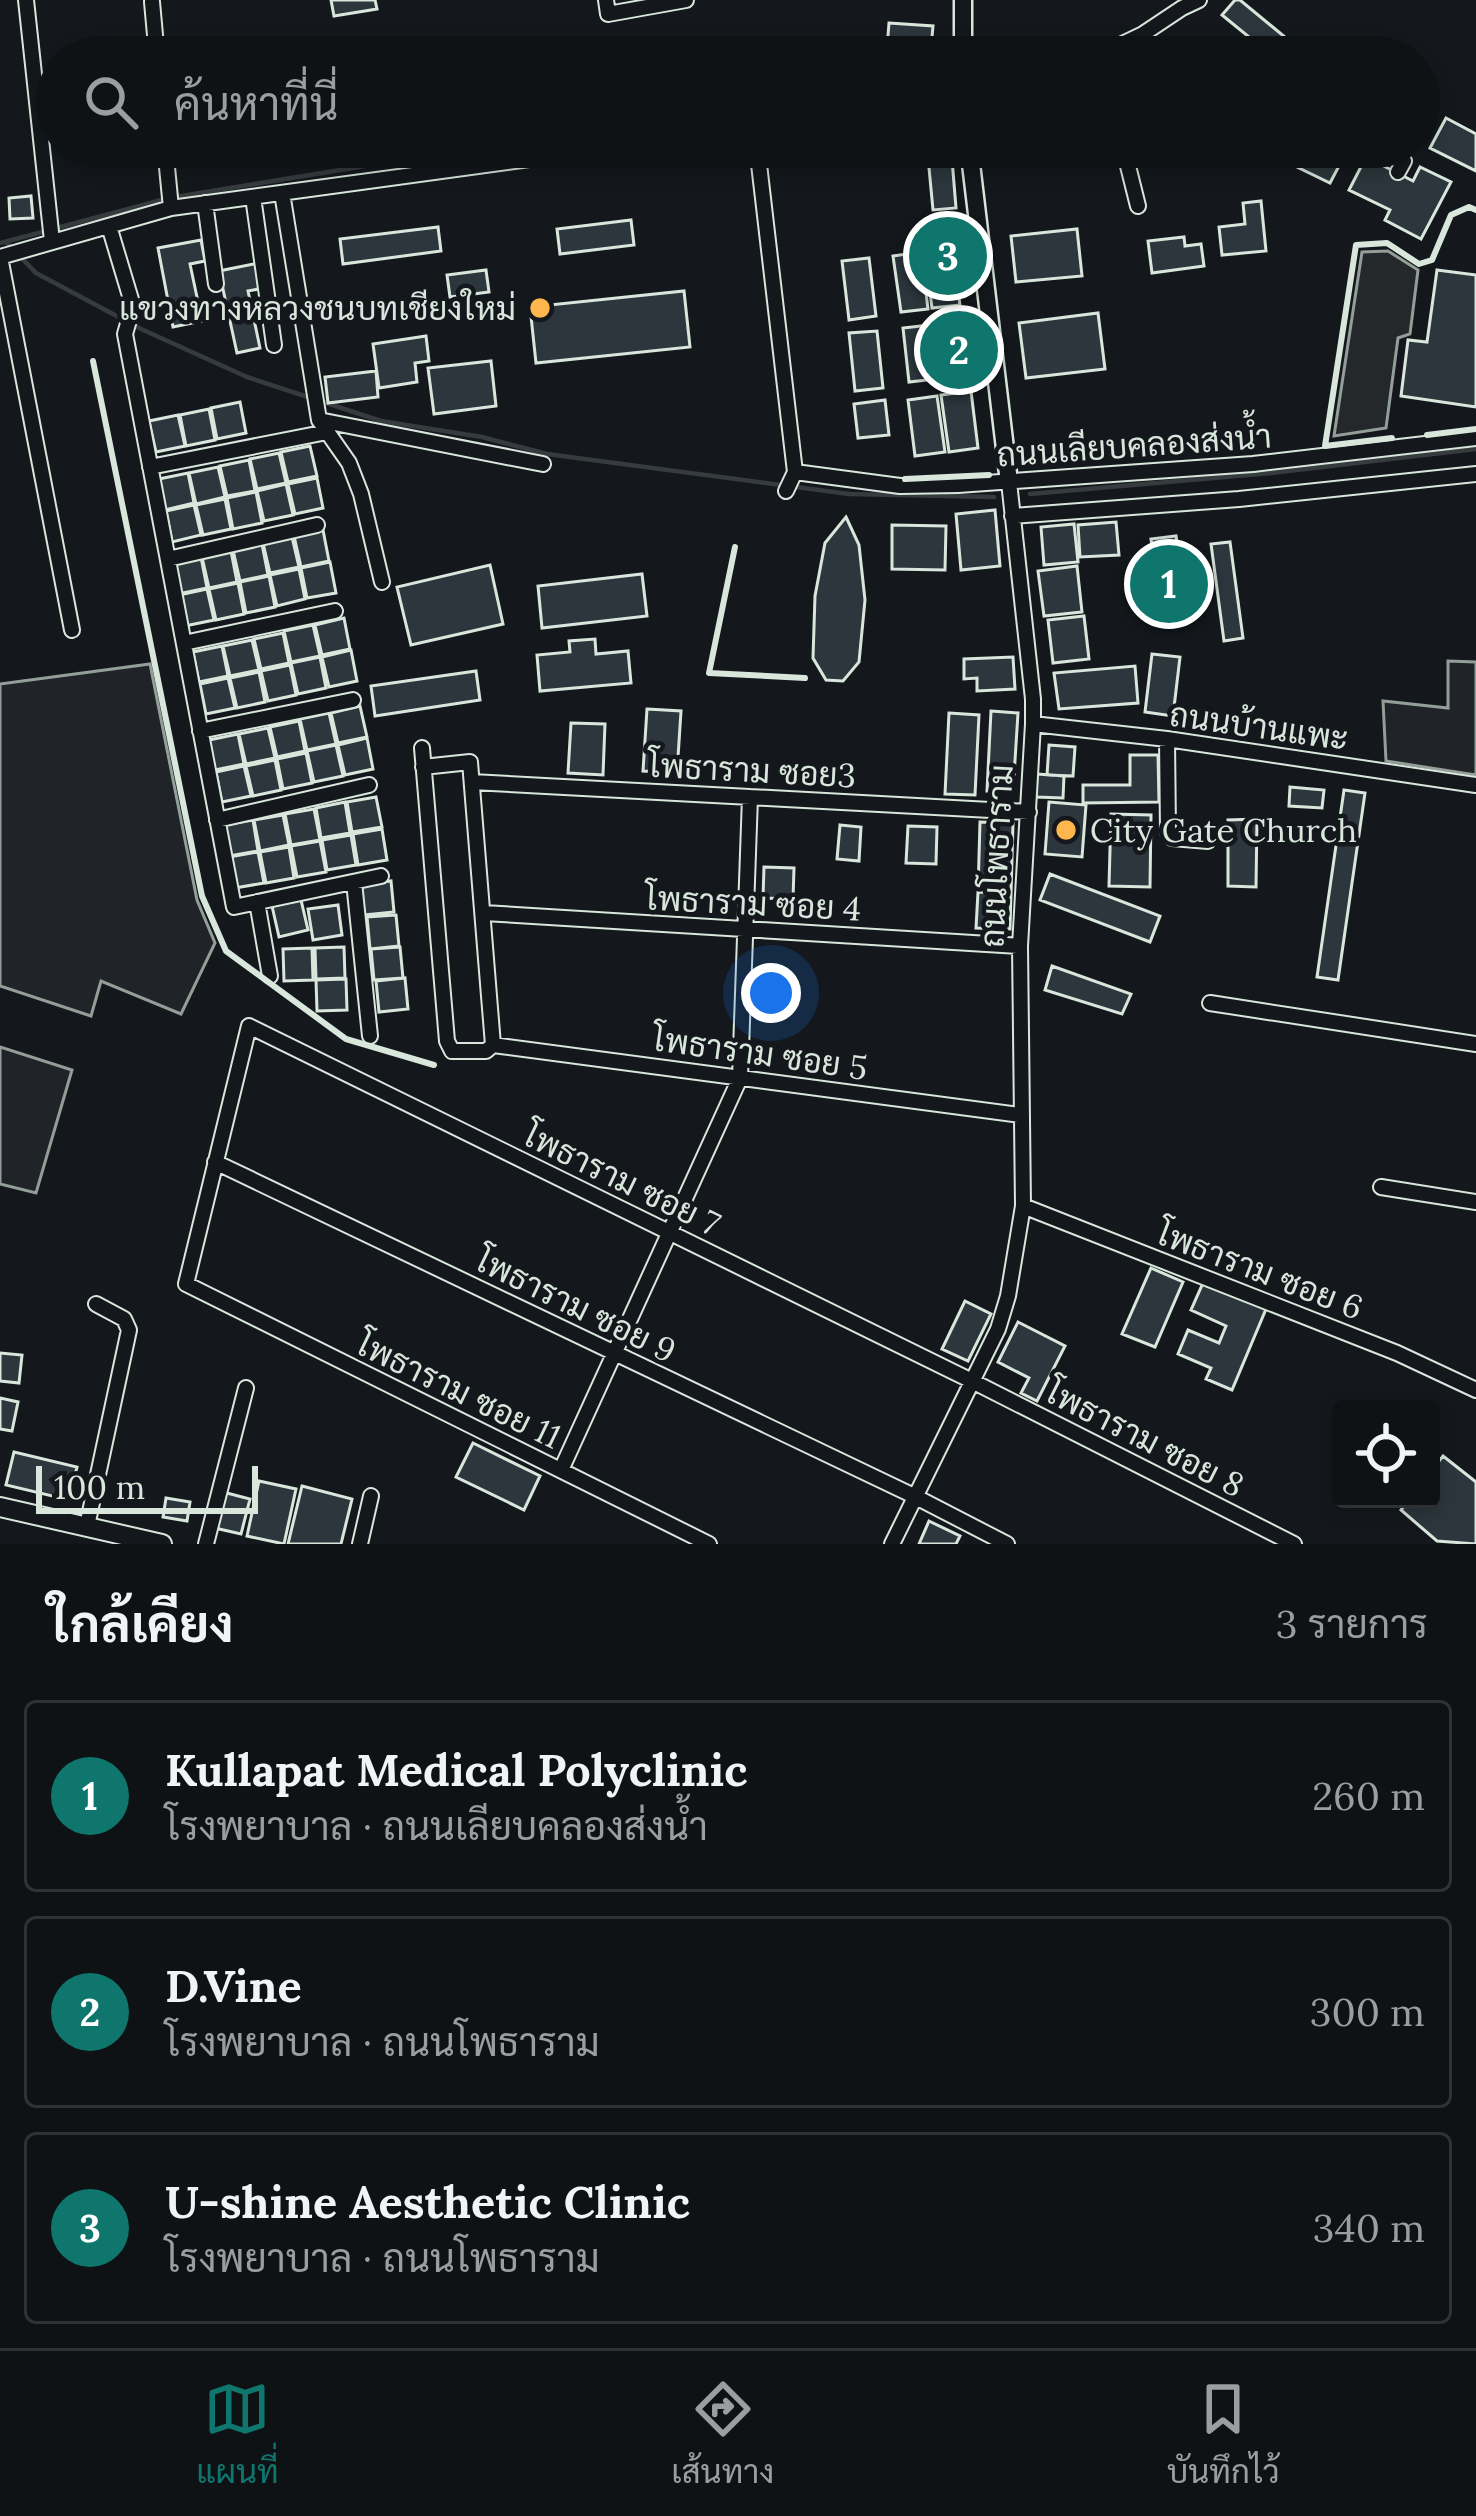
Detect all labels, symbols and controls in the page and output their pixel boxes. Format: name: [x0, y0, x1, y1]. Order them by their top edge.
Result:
search box: [36, 36, 1440, 168]
icon: search: [78, 69, 144, 135]
text: ค้นหาที่นี่: [174, 75, 338, 132]
pin: 3: [909, 211, 987, 301]
place label: แขวงทางหลวงชนบทเชียงใหม่: [119, 287, 516, 329]
marker: แขวงทางหลวงชนบทเชียงใหม่: [527, 295, 553, 321]
pin: 2: [920, 305, 998, 395]
street label: ถนนเลียบคลองส่งน้ำ: [995, 407, 1273, 476]
pin: 1: [1130, 539, 1208, 629]
street label: ถนนบ้านแพะ: [1167, 693, 1351, 759]
street label: โพธาราม ซอย3: [645, 743, 857, 796]
street label: ถนนโพธาราม: [970, 763, 1022, 949]
place label: City Gate Church: [1090, 809, 1357, 851]
marker: City Gate Church: [1053, 817, 1079, 843]
street label: โพธาราม ซอย 4: [642, 876, 862, 930]
your location: [741, 963, 801, 1023]
street label: โพธาราม ซอย 5: [648, 1017, 870, 1089]
street label: โพธาราม ซอย 7: [515, 1112, 727, 1245]
street label: โพธาราม ซอย 6: [1149, 1211, 1369, 1329]
street label: โพธาราม ซอย 9: [467, 1238, 683, 1372]
street label: โพธาราม ซอย 11: [348, 1322, 568, 1458]
street label: โพธาราม ซอย 8: [1037, 1369, 1251, 1506]
map controls: [1332, 1400, 1440, 1508]
button: locate: [1332, 1400, 1440, 1508]
scale bar: [36, 1460, 258, 1513]
text: 100 m: [54, 1466, 145, 1508]
text: ใกล้เคียง: [48, 1591, 234, 1656]
text: 3 รายการ: [1276, 1599, 1428, 1649]
text: Kullapat Medical Polyclinic: [165, 1741, 748, 1798]
text: 1: [82, 1771, 98, 1821]
text: 260 m: [1312, 1771, 1425, 1821]
text: โรงพยาบาล · ถนนเลียบคลองส่งน้ำ: [165, 1801, 708, 1851]
text: D.Vine: [165, 1957, 302, 2014]
text: 2: [80, 1987, 100, 2037]
text: 300 m: [1310, 1987, 1425, 2037]
text: โรงพยาบาล · ถนนโพธาราม: [165, 2017, 600, 2067]
text: U-shine Aesthetic Clinic: [165, 2173, 690, 2230]
text: 3: [79, 2203, 101, 2253]
text: 340 m: [1313, 2203, 1425, 2253]
text: โรงพยาบาล · ถนนโพธาราม: [165, 2233, 600, 2283]
tab: แผนที่: [196, 2376, 279, 2492]
tab: เส้นทาง: [671, 2376, 774, 2492]
tab: บันทึกไว้: [1167, 2376, 1280, 2492]

